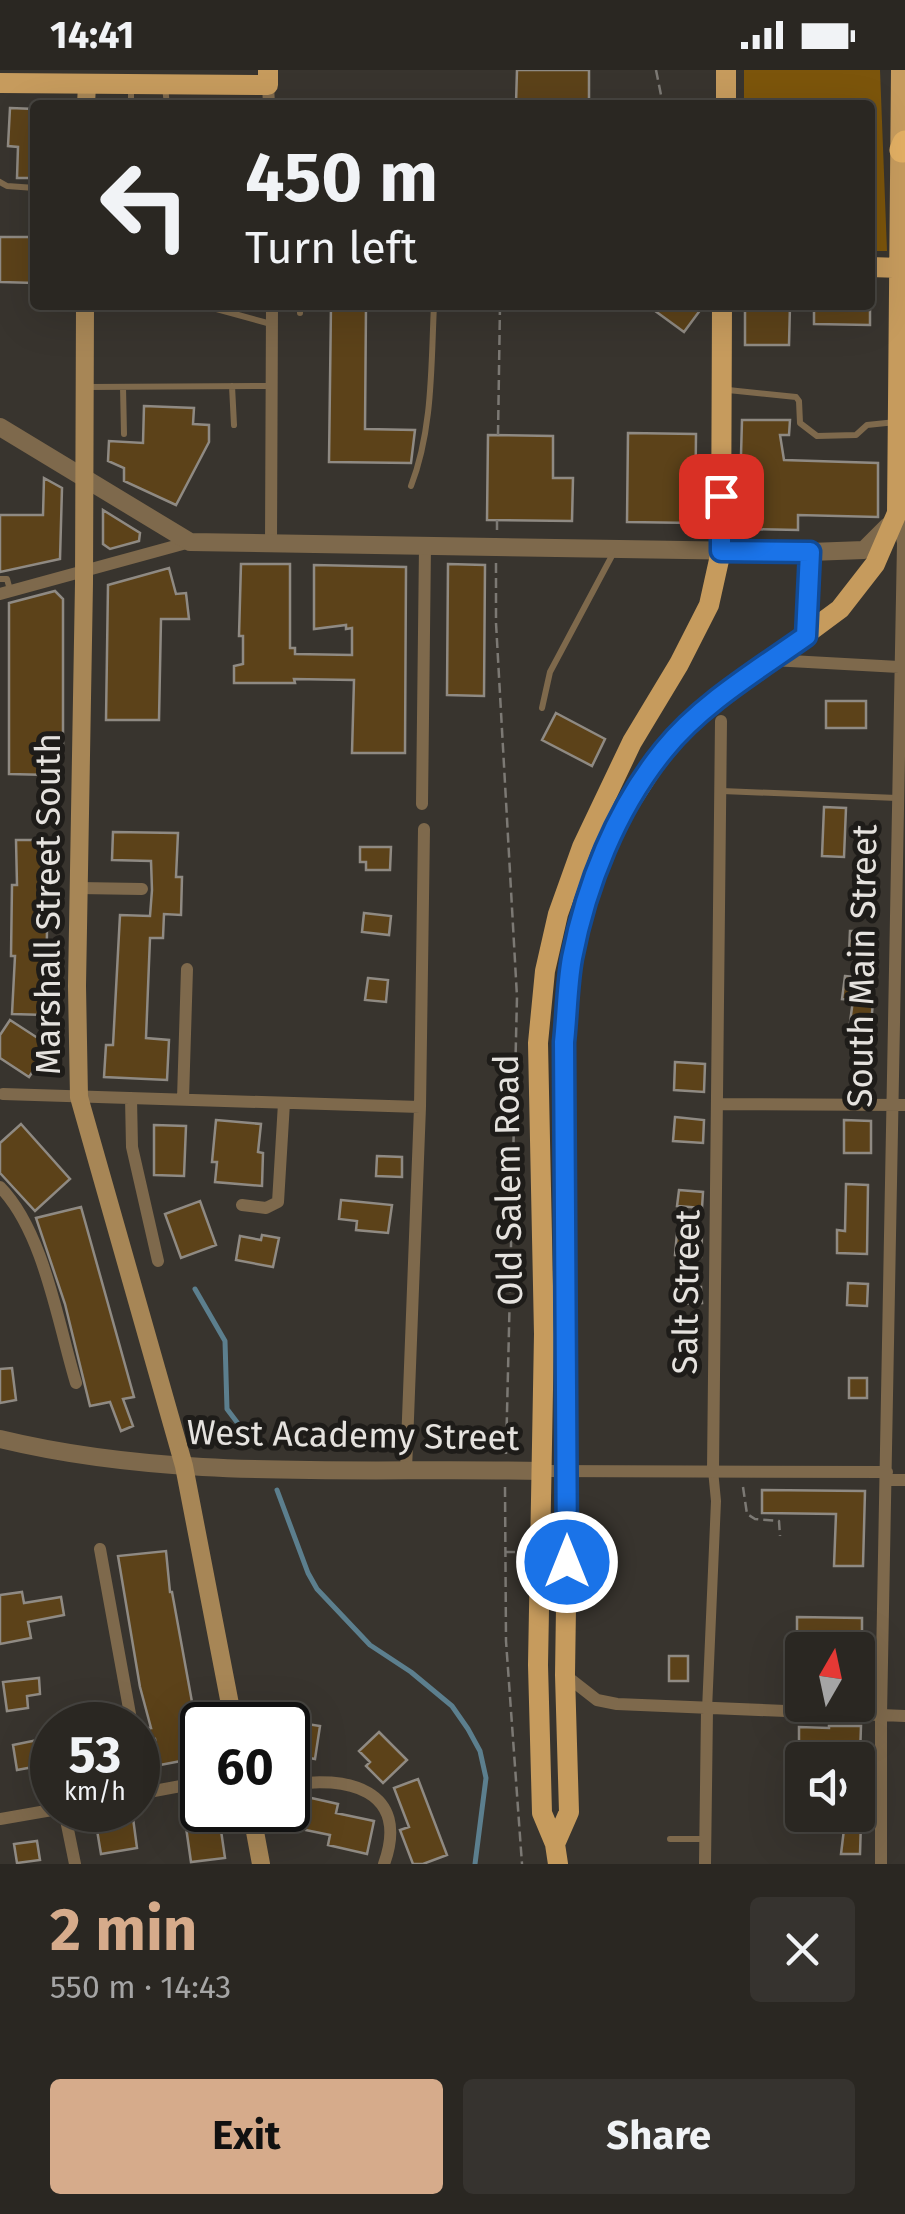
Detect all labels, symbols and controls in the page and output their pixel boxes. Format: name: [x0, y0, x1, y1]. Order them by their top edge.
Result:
text: 14:41: [50, 12, 134, 58]
text: 450 m: [245, 136, 438, 220]
icon: left: [80, 140, 210, 270]
text: Turn left: [245, 221, 417, 275]
pin: [679, 454, 764, 539]
icon: arrive: [694, 469, 749, 524]
street label: Marshall Street South: [27, 733, 69, 1075]
street label: South Main Street: [839, 824, 885, 1108]
street label: Old Salem Road: [485, 1054, 531, 1306]
street label: Salt Street: [664, 1209, 708, 1375]
street label: West Academy Street: [186, 1411, 520, 1459]
position arrow: [515, 1510, 619, 1614]
north arrow: [785, 1632, 875, 1722]
map controls: [785, 1632, 875, 1832]
speed limit sign: 60: [180, 1702, 310, 1832]
text: 53: [69, 1725, 121, 1785]
button: sound: [785, 1742, 875, 1832]
text: km/h: [64, 1777, 126, 1807]
text: 2 min: [50, 1894, 197, 1966]
button: close: [750, 1897, 855, 2002]
text: 550 m · 14:43: [50, 1968, 231, 2006]
button: Exit: [50, 2079, 443, 2194]
button: Share: [463, 2079, 855, 2194]

